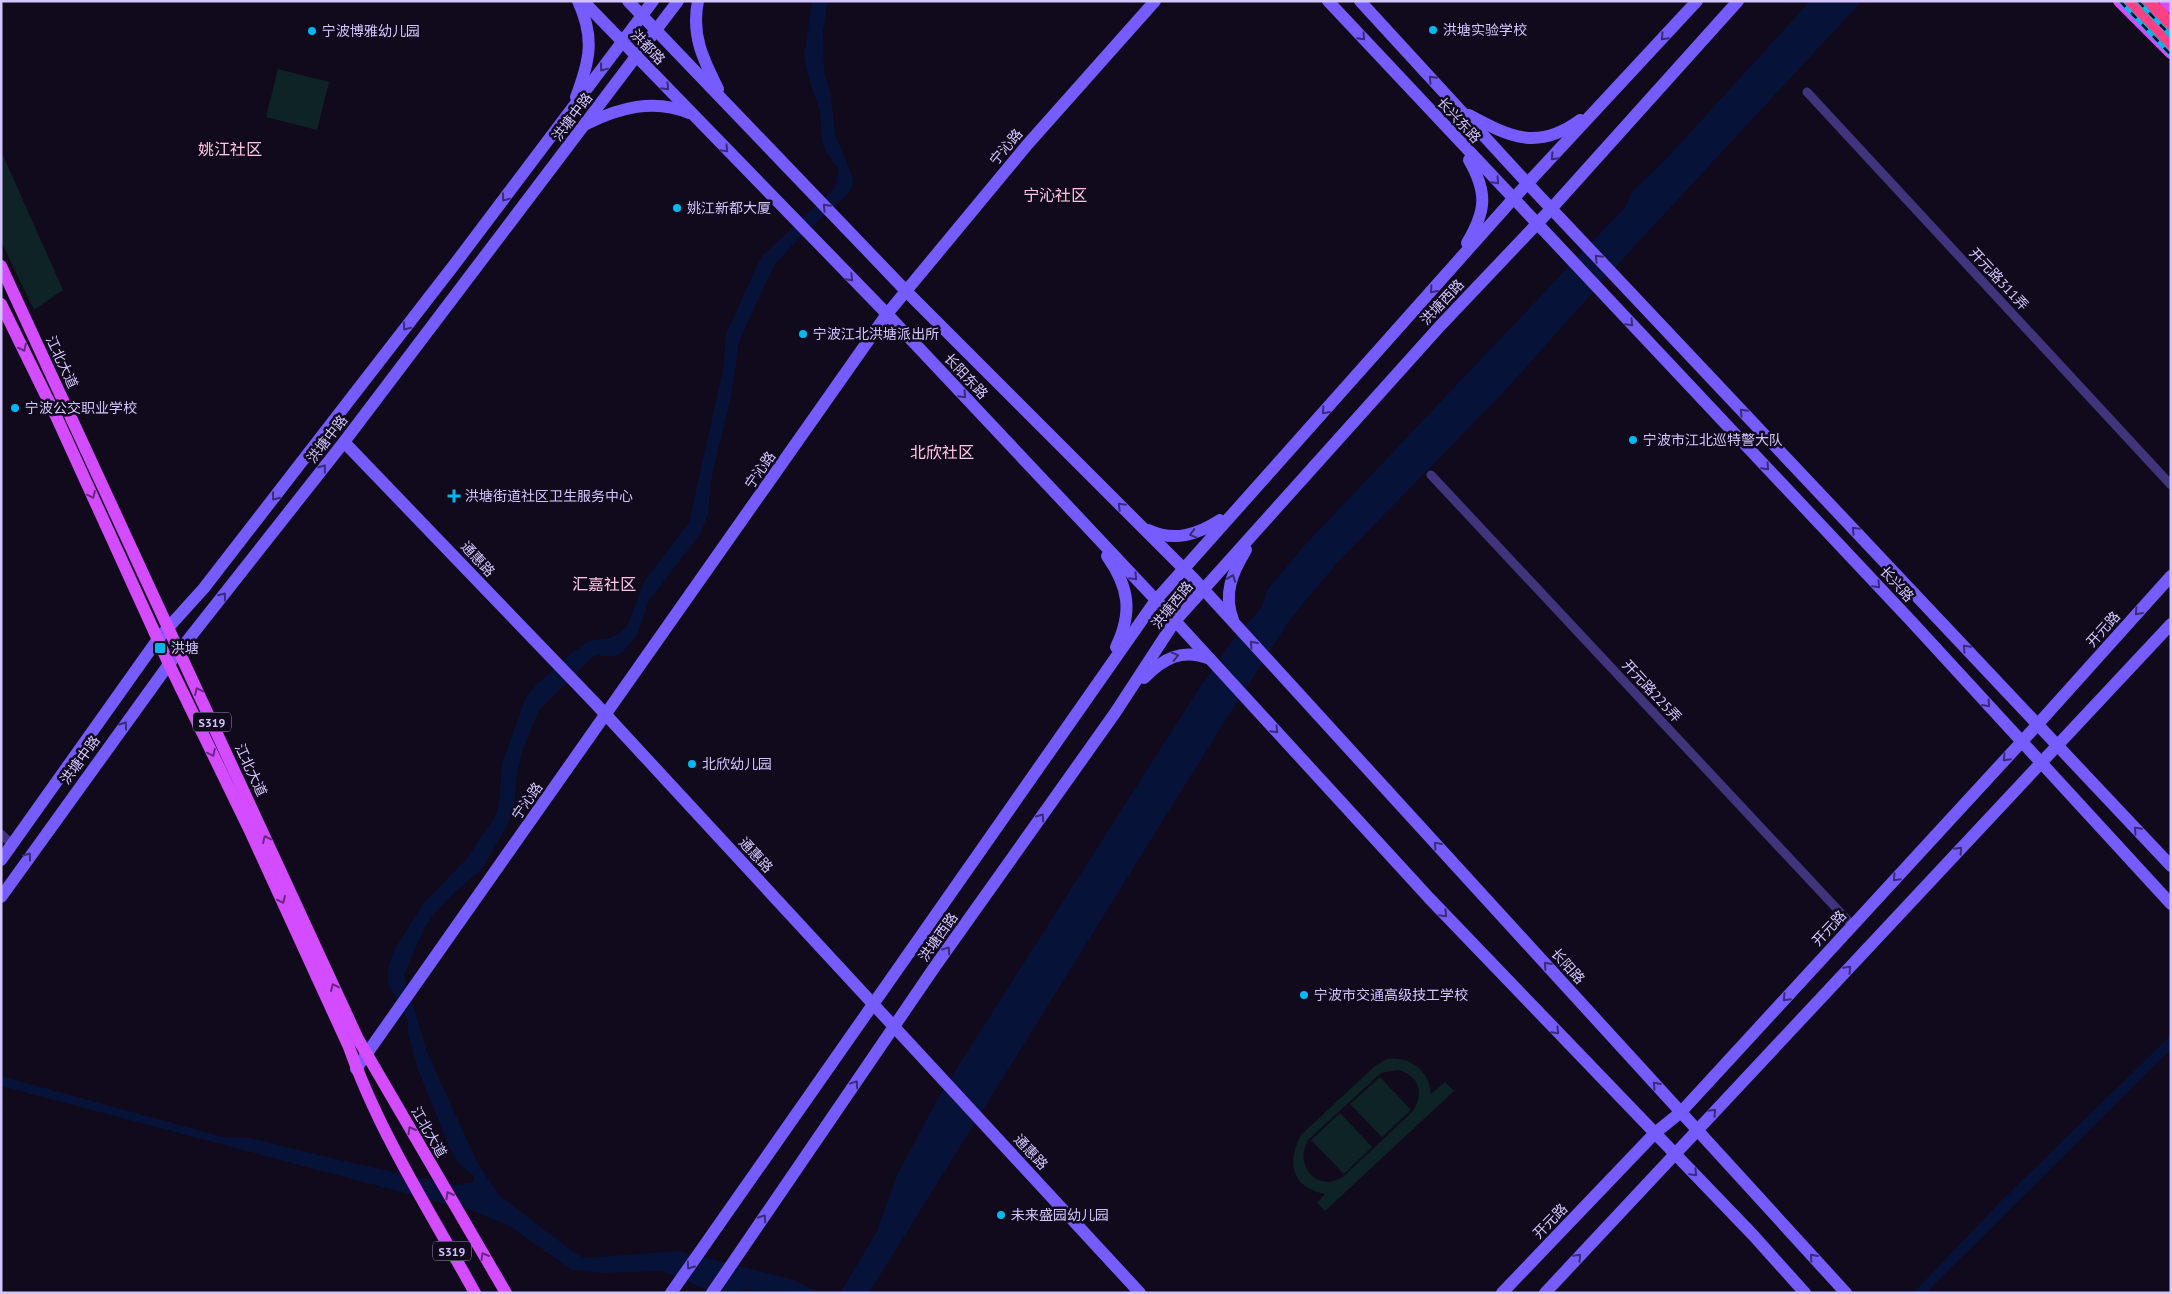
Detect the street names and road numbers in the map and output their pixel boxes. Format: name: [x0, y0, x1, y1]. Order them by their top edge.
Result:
street label: 洪都路: [627, 26, 669, 68]
street label: 洪塘中路: [548, 89, 596, 145]
street label: 长兴东路: [1433, 93, 1485, 147]
street label: 宁沁路: [986, 125, 1026, 169]
street label: 开元路311弄: [1966, 244, 2032, 314]
street label: 洪塘西路: [1416, 275, 1468, 329]
street label: 江北大道: [42, 333, 82, 391]
street label: 长阳东路: [940, 349, 992, 403]
street label: 洪塘中路: [303, 411, 351, 467]
street label: 宁沁路: [741, 448, 779, 492]
street label: 通惠路: [457, 538, 499, 580]
street label: 长兴路: [1876, 563, 1918, 605]
street label: 洪塘西路: [1147, 578, 1197, 632]
street label: 开元路: [2082, 607, 2124, 651]
street label: 开元路225弄: [1619, 656, 1685, 726]
road number: S319: [193, 712, 231, 732]
street label: 洪塘中路: [56, 732, 104, 788]
street label: 江北大道: [231, 741, 271, 799]
street label: 宁沁路: [508, 779, 546, 823]
street label: 通惠路: [735, 834, 777, 876]
street label: 开元路: [1808, 907, 1850, 949]
street label: 洪塘西路: [915, 909, 961, 965]
street label: 长阳路: [1547, 944, 1589, 988]
street label: 江北大道: [407, 1103, 451, 1161]
street label: 通惠路: [1010, 1131, 1052, 1173]
street label: 开元路: [1529, 1200, 1571, 1242]
road number: S319: [433, 1242, 471, 1260]

